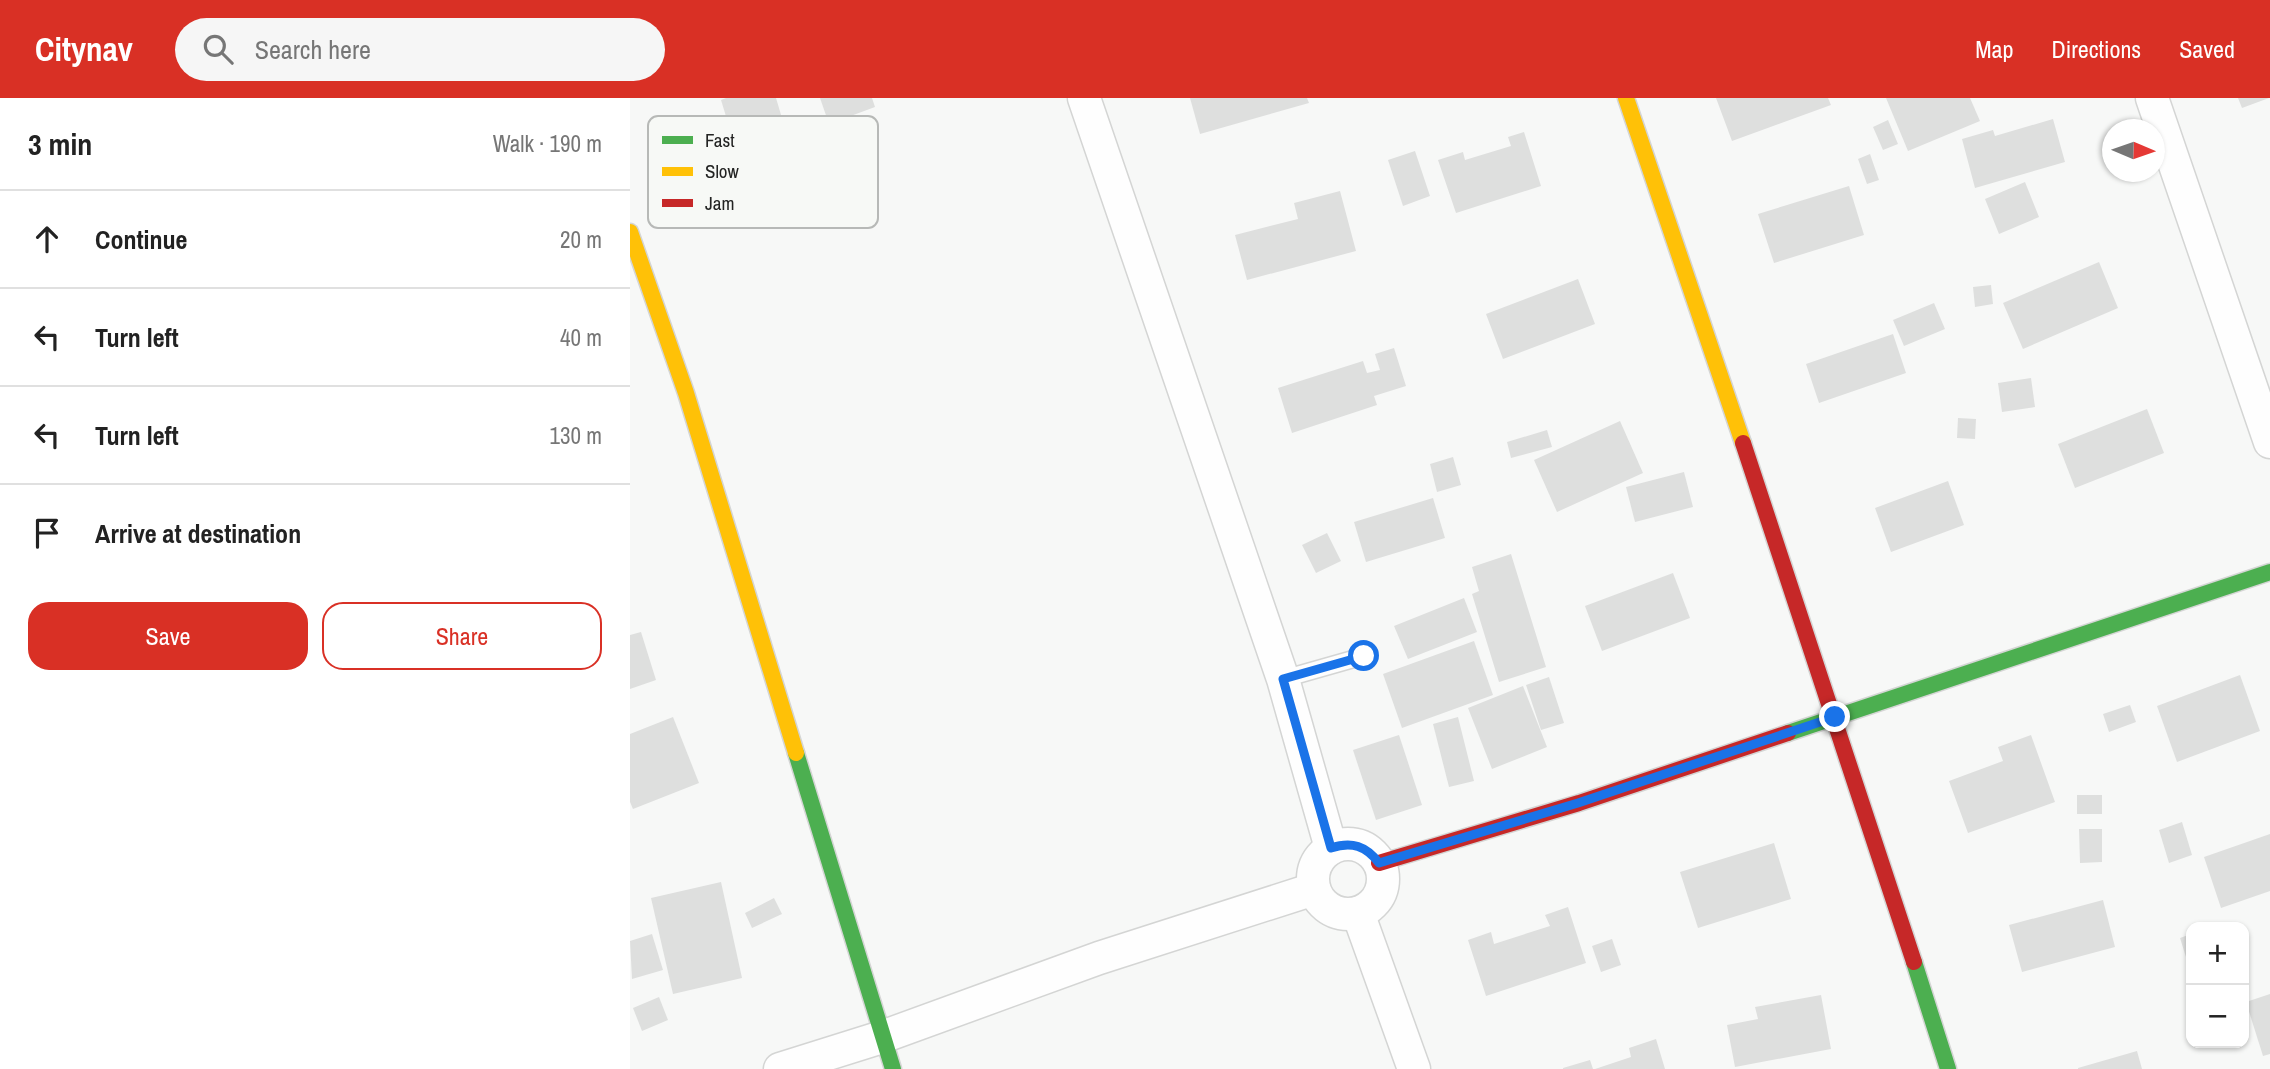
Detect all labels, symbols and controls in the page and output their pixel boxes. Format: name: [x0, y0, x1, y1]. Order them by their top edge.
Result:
search box: [175, 18, 665, 81]
text: Citynav: [35, 27, 133, 71]
icon: search: [199, 30, 237, 68]
text: Search here: [255, 32, 371, 67]
text: Map: [1975, 33, 2013, 65]
text: Directions: [2051, 33, 2141, 65]
text: Saved: [2179, 33, 2235, 65]
legend: [648, 116, 878, 228]
north arrow: [2102, 119, 2165, 182]
text: 3 min: [28, 124, 92, 164]
text: Fast: [705, 127, 735, 153]
text: Walk · 190 m: [493, 128, 602, 159]
text: Slow: [705, 158, 740, 184]
text: Jam: [705, 190, 734, 216]
icon: ahead: [28, 220, 66, 258]
text: Continue: [95, 222, 187, 257]
text: 20 m: [560, 224, 602, 255]
icon: left: [28, 318, 66, 356]
text: Turn left: [95, 320, 179, 355]
text: 40 m: [560, 322, 602, 353]
icon: left: [28, 416, 66, 454]
text: Turn left: [95, 418, 179, 453]
text: 130 m: [550, 420, 602, 451]
icon: arrive: [28, 514, 66, 552]
text: Arrive at destination: [95, 516, 301, 551]
button: Save: [28, 602, 308, 670]
button: Share: [322, 602, 602, 670]
route start: [1348, 640, 1379, 671]
route end: [1819, 701, 1850, 732]
map controls: [2186, 922, 2249, 1048]
button: +: [2186, 922, 2249, 985]
button: −: [2186, 985, 2249, 1048]

